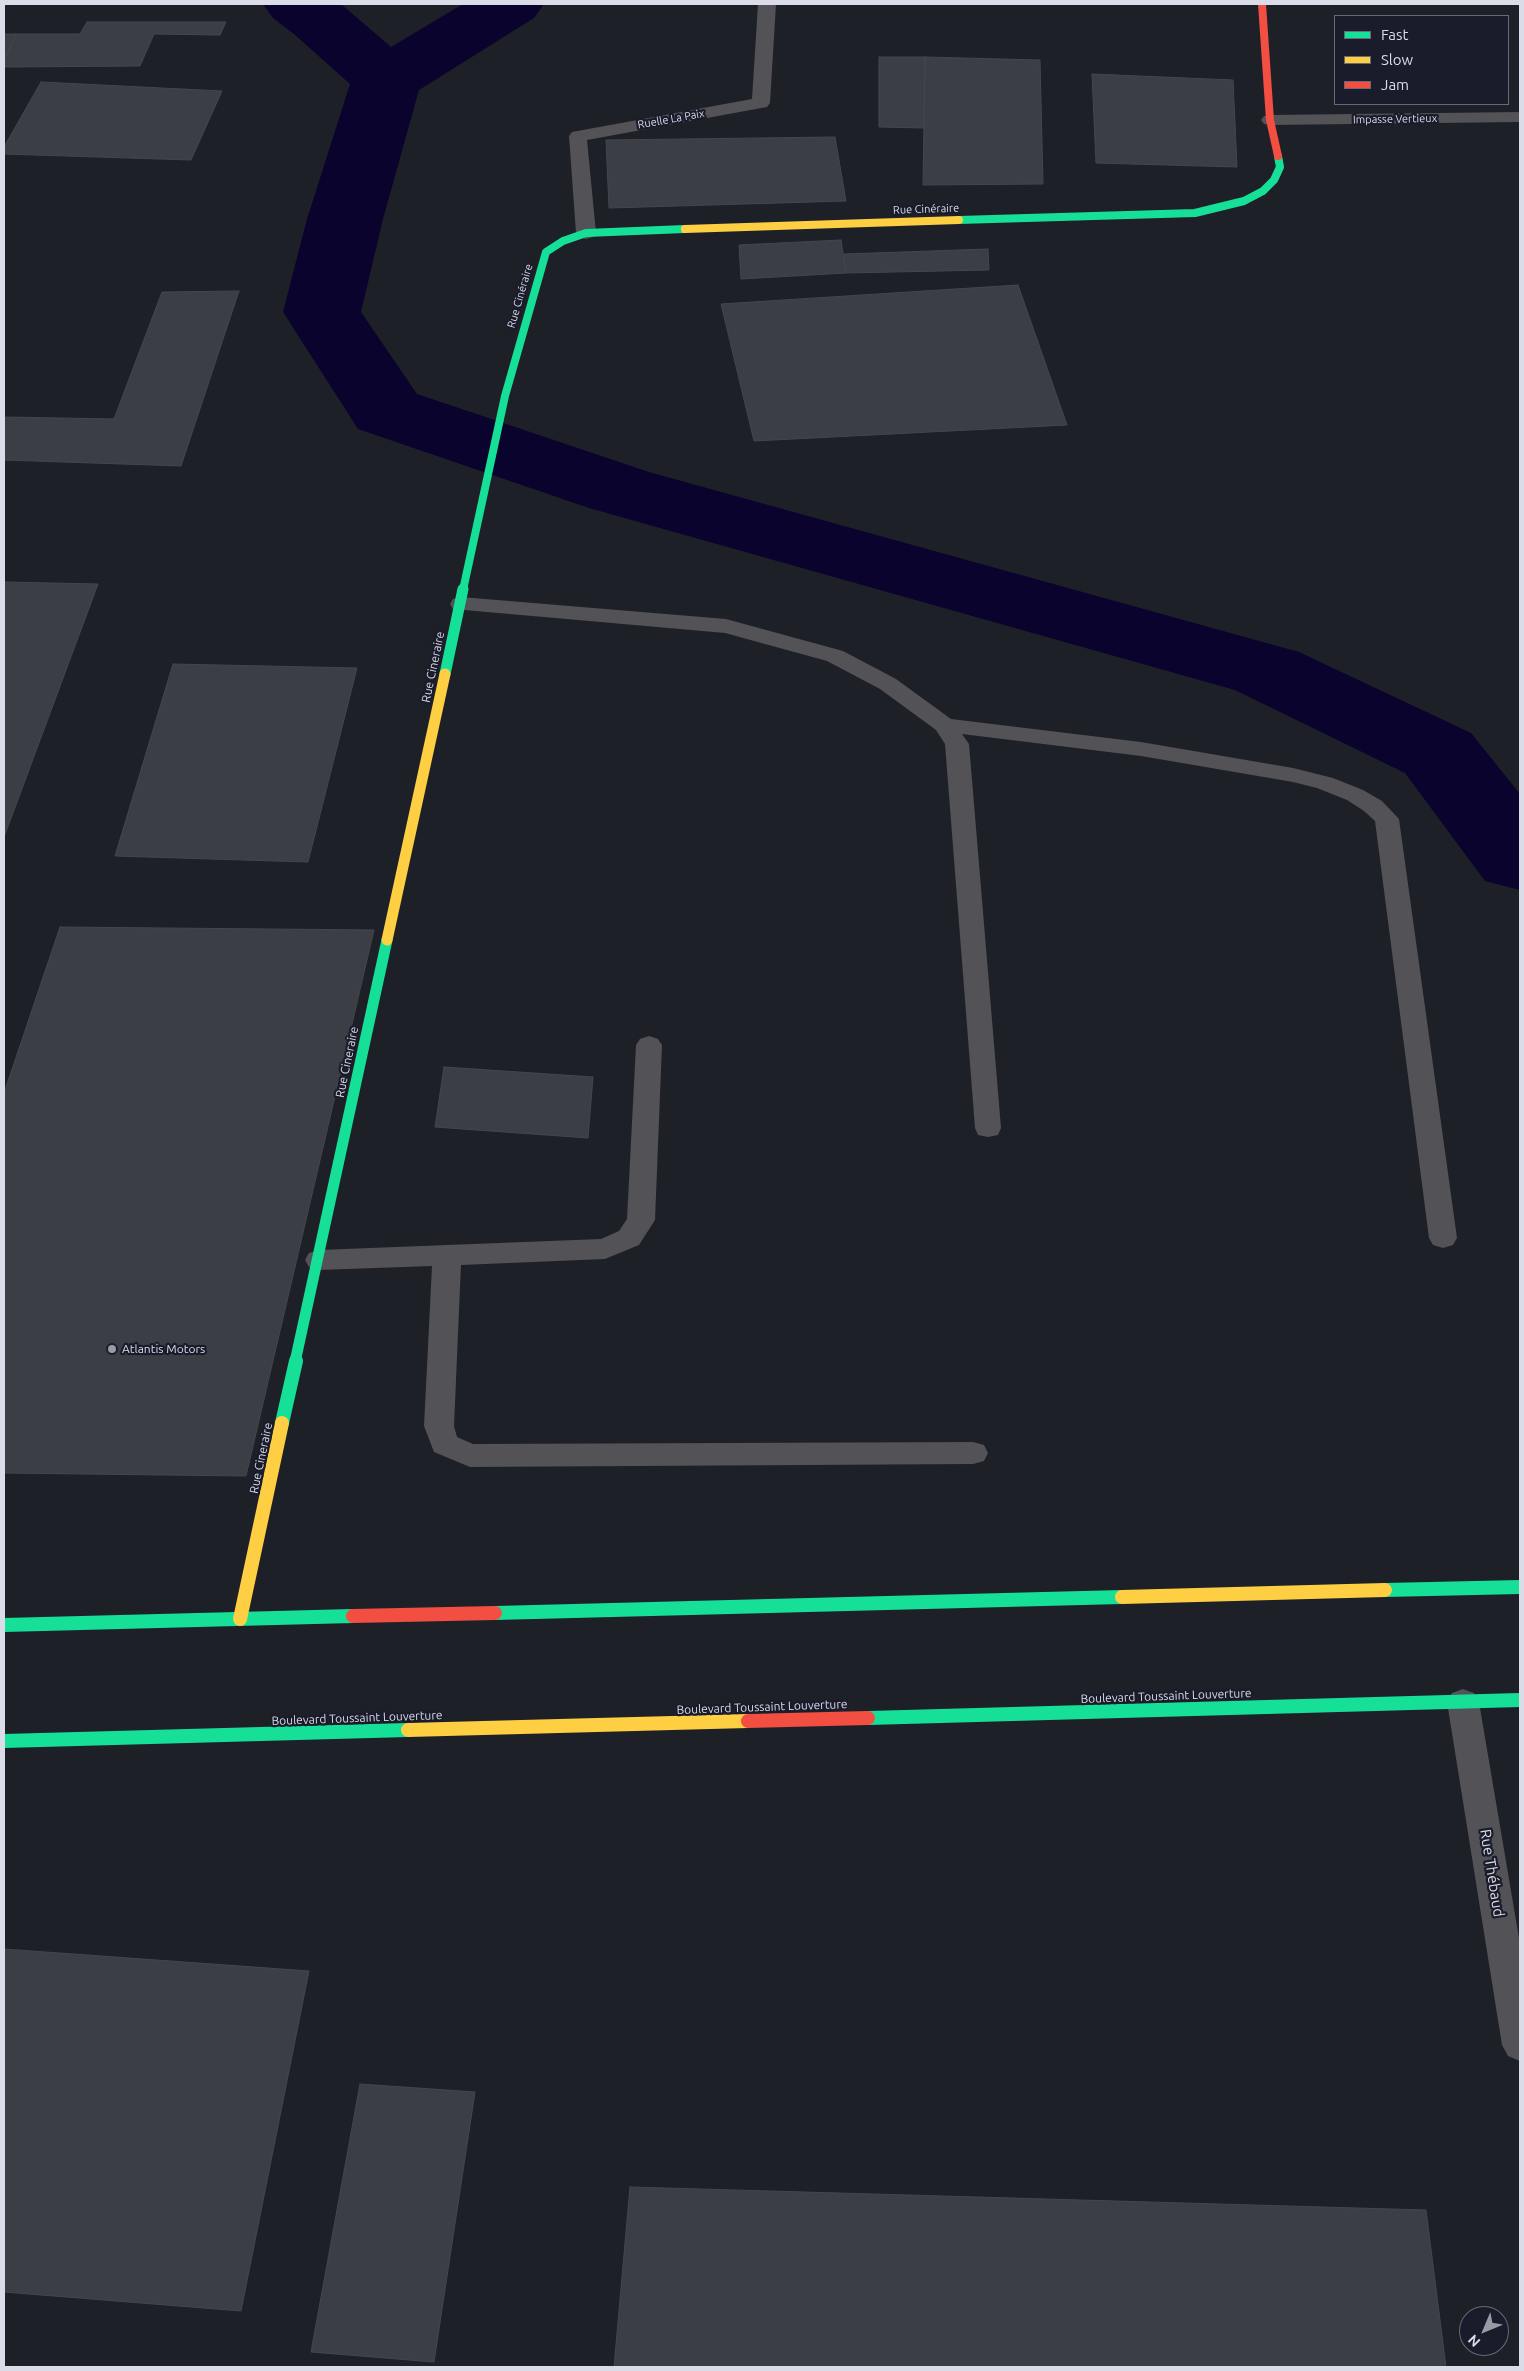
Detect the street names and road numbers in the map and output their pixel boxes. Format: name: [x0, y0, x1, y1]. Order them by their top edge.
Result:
street label: Ruelle La Paix: [637, 107, 705, 131]
street label: Impasse Vertieux: [1353, 112, 1437, 126]
street label: Rue Cinéraire: [893, 201, 959, 217]
street label: Rue Cinéraire: [505, 262, 535, 330]
street label: Rue Cineraire: [418, 630, 448, 704]
street label: Rue Cineraire: [332, 1025, 362, 1099]
street label: Rue Cineraire: [246, 1421, 276, 1495]
street label: Boulevard Toussaint Louverture: [1080, 1686, 1252, 1706]
street label: Boulevard Toussaint Louverture: [676, 1697, 848, 1717]
street label: Boulevard Toussaint Louverture: [271, 1708, 443, 1728]
street label: Rue Thébaud: [1476, 1828, 1508, 1918]

